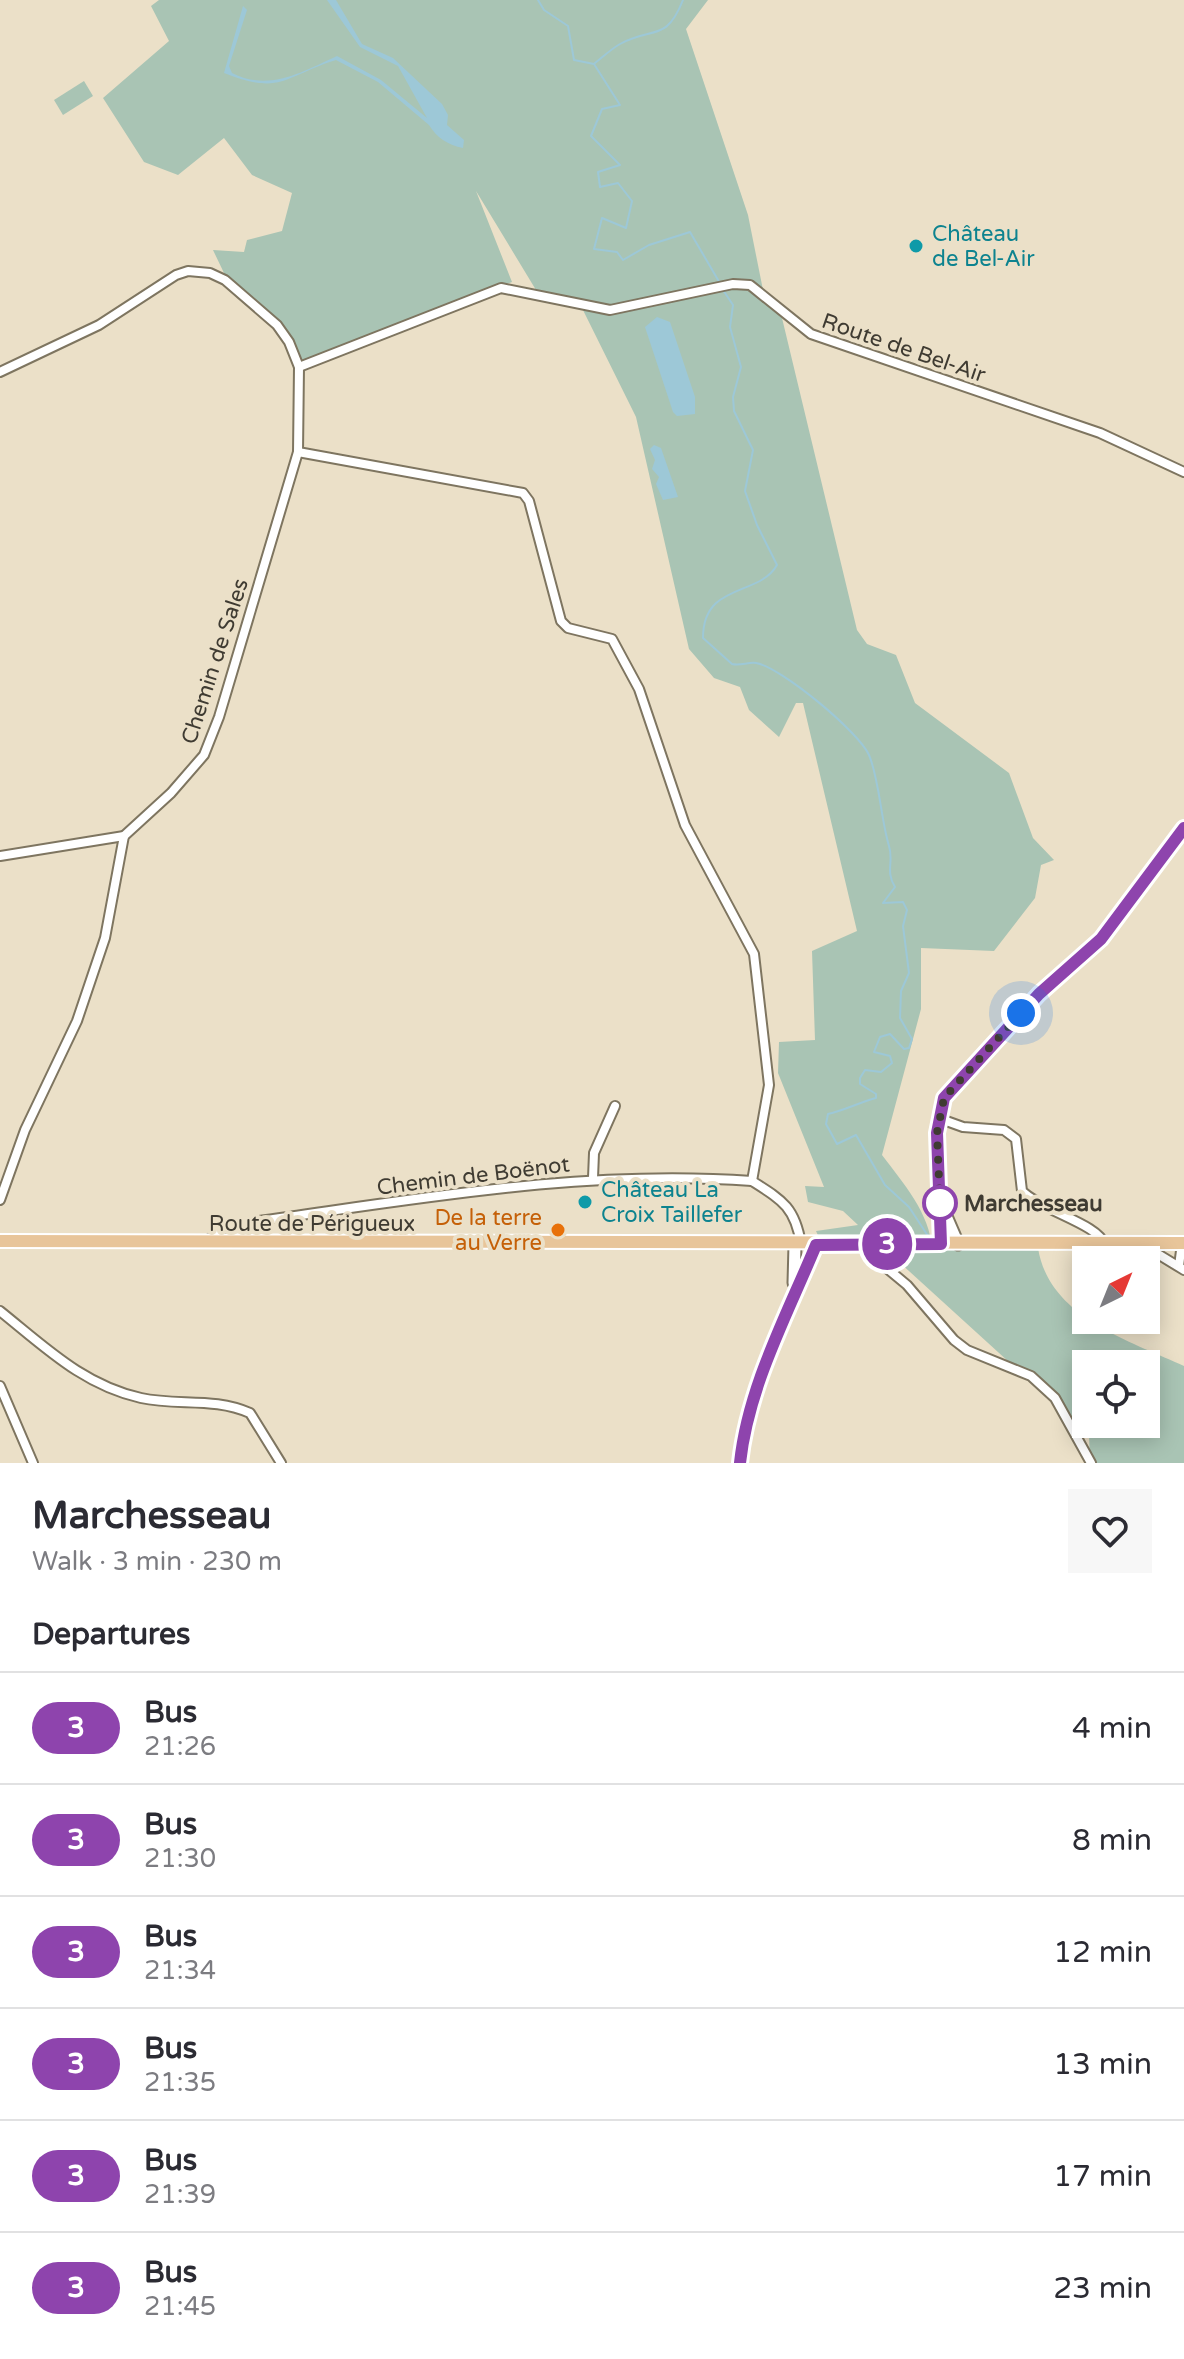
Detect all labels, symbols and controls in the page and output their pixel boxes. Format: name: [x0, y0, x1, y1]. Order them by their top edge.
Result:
place label: Château de Bel-Air: [932, 221, 1035, 272]
marker: Château de Bel-Air: [907, 237, 925, 255]
street label: Route de Bel-Air: [818, 308, 990, 388]
street label: Chemin de Sales: [176, 575, 254, 747]
your location: [1001, 993, 1041, 1033]
street label: Chemin de Boënot: [375, 1151, 571, 1201]
place label: Château La Croix Taillefer: [601, 1177, 743, 1228]
marker: Marchesseau: [923, 1186, 957, 1220]
place label: Marchesseau: [964, 1191, 1103, 1217]
marker: Château La Croix Taillefer: [576, 1193, 594, 1211]
place label: De la terre au Verre: [434, 1205, 542, 1256]
street label: Route de Périgueux: [209, 1211, 415, 1237]
line badge: 3: [861, 1218, 913, 1270]
marker: De la terre au Verre: [549, 1221, 567, 1239]
text: 3: [878, 1227, 896, 1261]
north arrow: [1072, 1246, 1160, 1334]
map controls: [1072, 1246, 1160, 1438]
button: locate: [1072, 1350, 1160, 1438]
button: heart: [1068, 1489, 1152, 1573]
text: Marchesseau: [32, 1493, 271, 1539]
text: Walk · 3 min · 230 m: [32, 1546, 282, 1577]
text: Departures: [32, 1616, 190, 1653]
text: Bus: [144, 1694, 197, 1731]
text: 4 min: [1072, 1710, 1152, 1747]
text: 3: [67, 1711, 85, 1745]
text: 21:26: [144, 1731, 216, 1762]
text: Bus: [144, 1806, 197, 1843]
text: 8 min: [1072, 1822, 1152, 1859]
text: 3: [67, 1823, 85, 1857]
text: 21:30: [144, 1843, 216, 1874]
text: Bus: [144, 1918, 197, 1955]
text: 12 min: [1053, 1934, 1152, 1971]
text: 3: [67, 1935, 85, 1969]
text: 21:34: [144, 1955, 216, 1986]
text: Bus: [144, 2030, 197, 2067]
text: 13 min: [1053, 2046, 1152, 2083]
text: 3: [67, 2047, 85, 2081]
text: 21:35: [144, 2067, 216, 2098]
text: Bus: [144, 2142, 197, 2179]
text: 17 min: [1053, 2158, 1152, 2195]
text: 3: [67, 2159, 85, 2193]
text: 21:39: [144, 2179, 216, 2210]
text: Bus: [144, 2254, 197, 2291]
text: 23 min: [1053, 2270, 1152, 2307]
text: 3: [67, 2271, 85, 2305]
text: 21:45: [144, 2291, 216, 2322]

